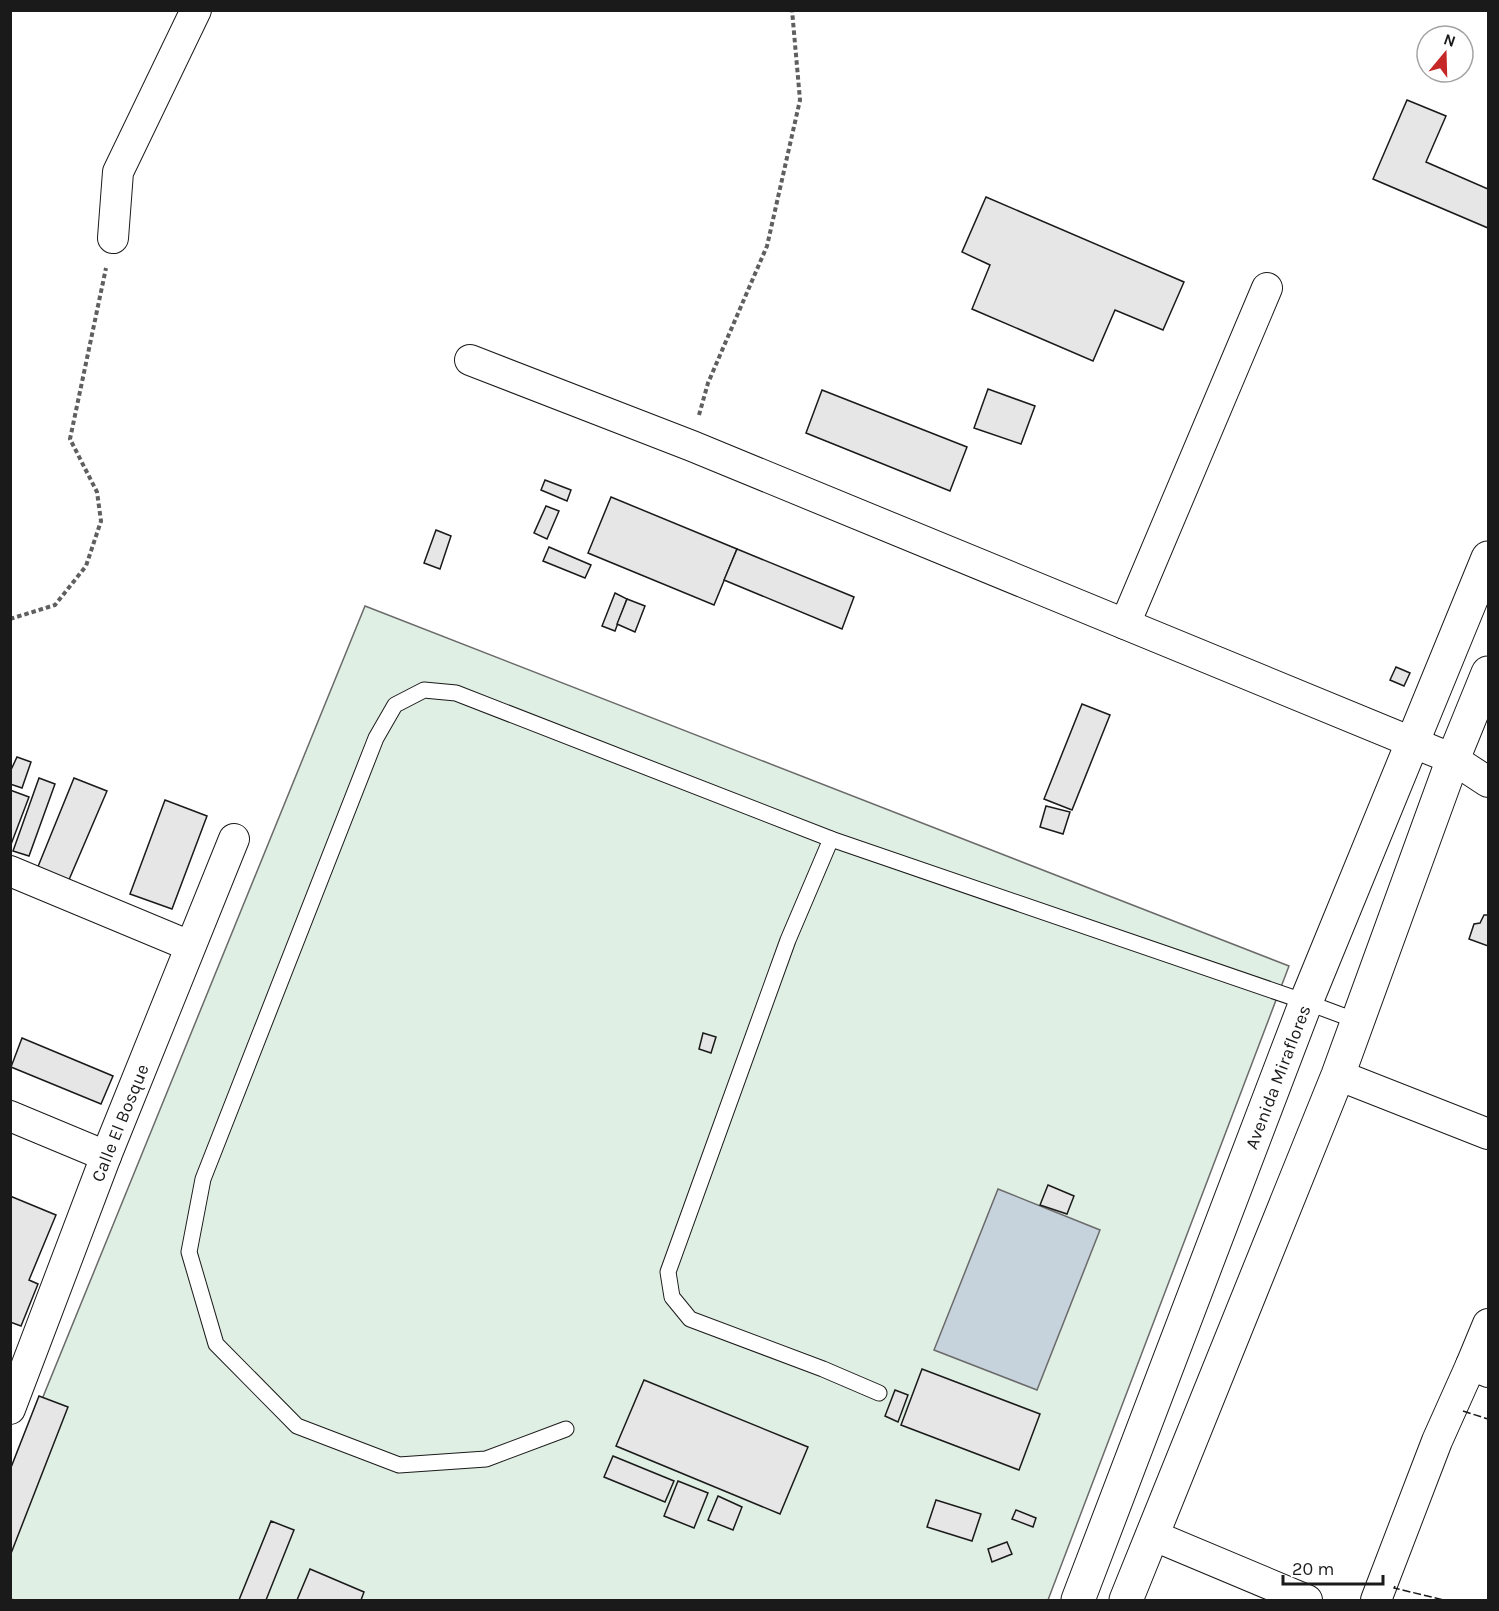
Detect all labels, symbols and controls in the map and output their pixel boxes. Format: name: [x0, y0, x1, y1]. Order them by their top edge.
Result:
north arrow: [1415, 24, 1475, 84]
text: N: [1441, 29, 1458, 51]
street label: Avenida Miraflores: [1240, 1002, 1316, 1152]
street label: Calle El Bosque: [86, 1061, 154, 1185]
scale bar: [1283, 1548, 1384, 1586]
text: 20 m: [1292, 1558, 1334, 1580]

